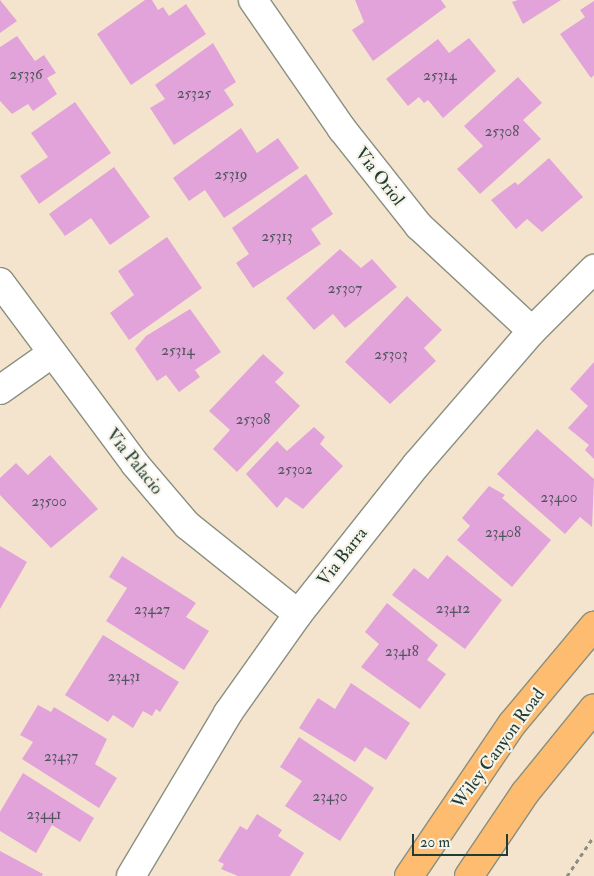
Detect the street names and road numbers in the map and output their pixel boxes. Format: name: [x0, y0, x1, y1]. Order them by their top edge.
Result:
street label: Via Oriol: [350, 144, 408, 210]
street label: Via Palacio: [101, 425, 167, 499]
street label: Via Barra: [313, 523, 373, 591]
street label: Wiley Canyon Road: [448, 685, 550, 813]

